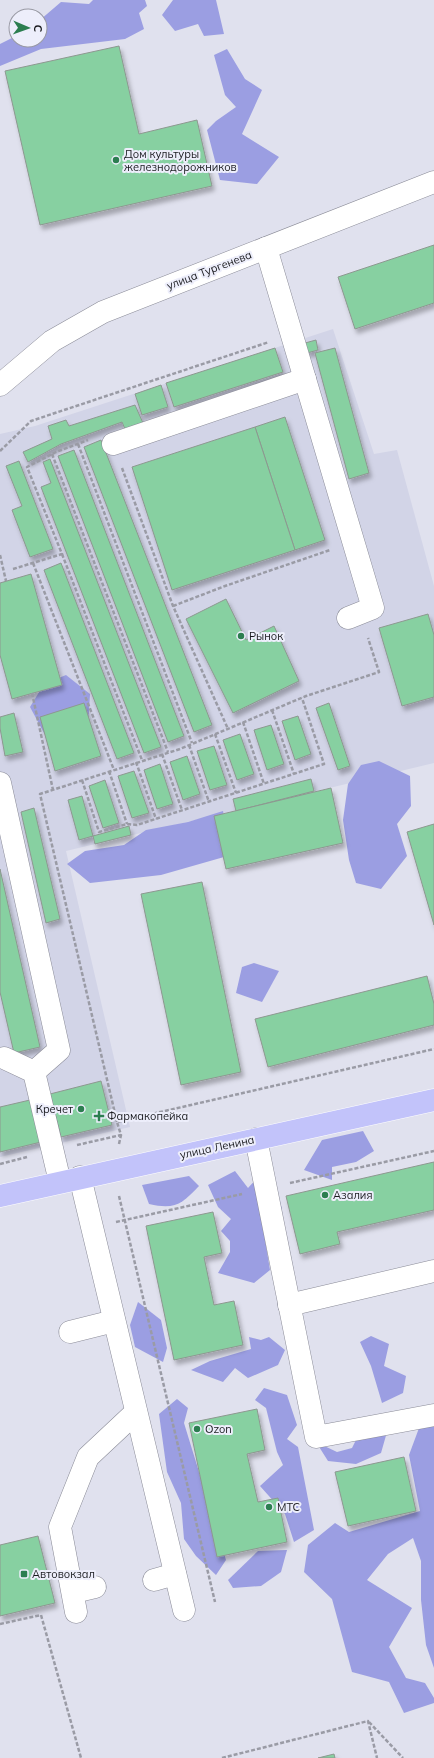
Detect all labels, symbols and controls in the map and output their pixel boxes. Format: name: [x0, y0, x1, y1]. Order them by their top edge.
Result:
north arrow: [8, 8, 48, 48]
text: С: [31, 24, 45, 33]
place label: Дом культуры железнодорожников: [124, 147, 237, 174]
marker: Дом культуры железнодорожников: [111, 155, 121, 165]
street label: улица Тургенева: [165, 247, 253, 293]
place label: Рынок: [249, 629, 283, 643]
marker: Рынок: [236, 631, 246, 641]
place label: Кречет: [36, 1102, 73, 1116]
marker: Кречет: [76, 1104, 86, 1114]
place label: Фармакопейка: [107, 1109, 188, 1123]
marker: Фармакопейка: [94, 1111, 104, 1121]
street label: улица Ленина: [178, 1132, 256, 1162]
place label: Азалия: [333, 1188, 372, 1202]
marker: Азалия: [320, 1190, 330, 1200]
place label: Ozon: [205, 1422, 232, 1436]
marker: Ozon: [192, 1424, 202, 1434]
place label: МТС: [277, 1500, 300, 1514]
marker: МТС: [264, 1502, 274, 1512]
place label: Автовокзал: [32, 1567, 95, 1581]
marker: Автовокзал: [19, 1569, 29, 1579]

